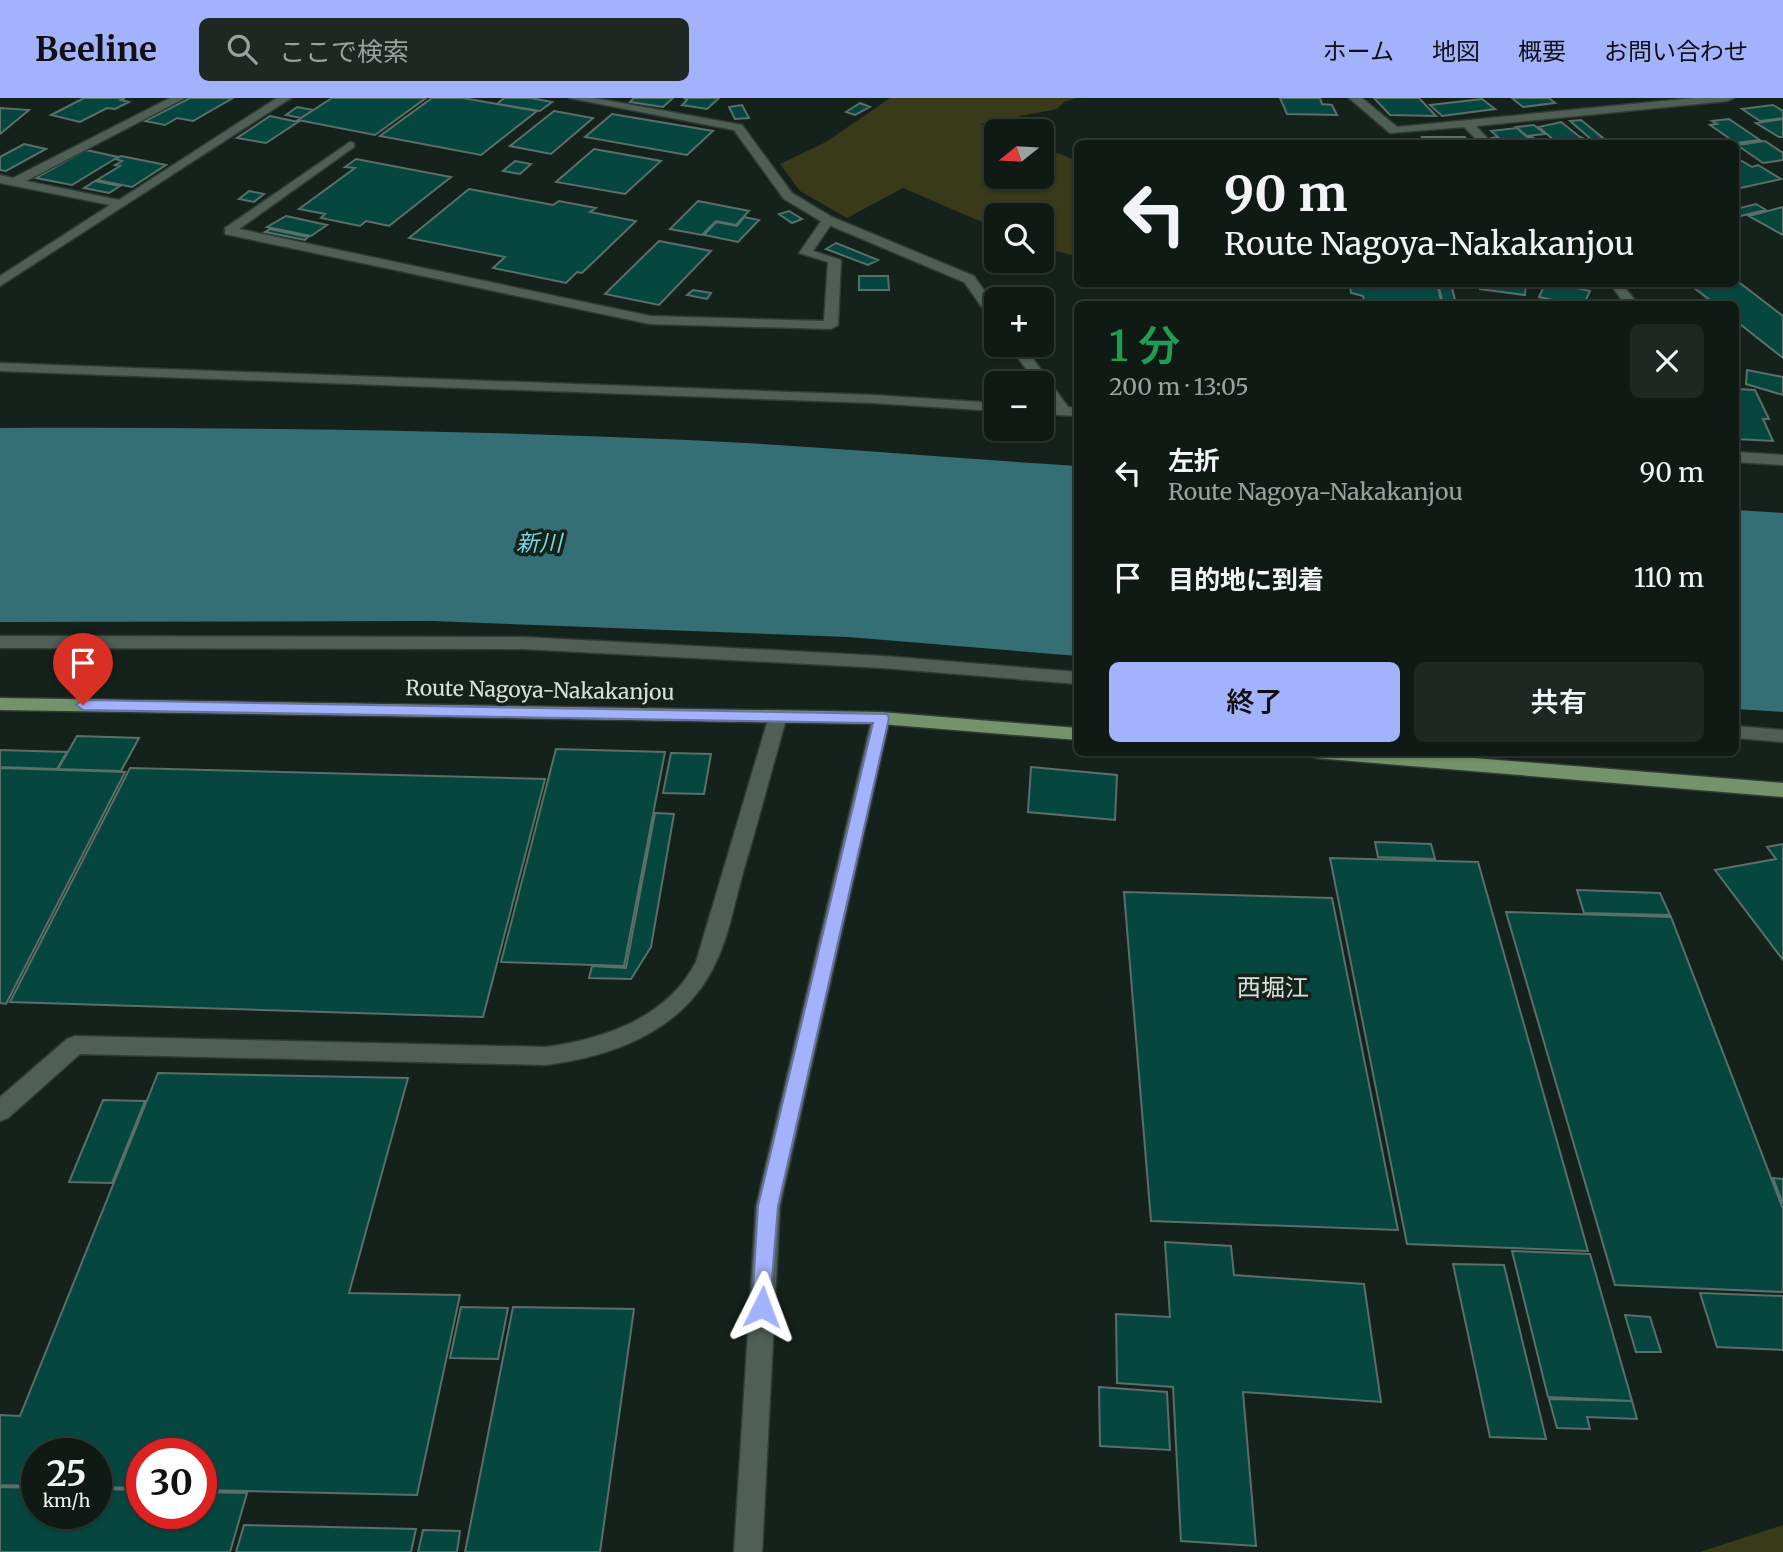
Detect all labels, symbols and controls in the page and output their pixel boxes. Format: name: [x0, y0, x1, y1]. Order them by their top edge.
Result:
search box: [199, 18, 689, 81]
text: Beeline: [35, 29, 157, 70]
icon: search: [223, 30, 261, 68]
text: ここで検索: [279, 35, 409, 68]
text: ホーム: [1323, 36, 1394, 67]
text: 地図: [1432, 36, 1480, 67]
text: 概要: [1518, 36, 1566, 67]
text: お問い合わせ: [1604, 36, 1748, 67]
north arrow: [984, 119, 1054, 189]
map controls: [984, 119, 1054, 441]
text: 90 m: [1224, 163, 1348, 224]
icon: left: [1109, 168, 1200, 259]
button: search: [984, 203, 1054, 273]
text: Route Nagoya-Nakakanjou: [1224, 224, 1634, 264]
button: +: [984, 287, 1054, 357]
text: 1 分: [1109, 320, 1180, 372]
button: close: [1630, 324, 1704, 398]
button: −: [984, 371, 1054, 441]
text: 200 m · 13:05: [1109, 372, 1249, 401]
text: 左折: [1168, 444, 1220, 477]
icon: left: [1109, 454, 1147, 492]
text: 90 m: [1640, 456, 1704, 489]
text: Route Nagoya-Nakakanjou: [1168, 477, 1463, 506]
water label: 新川: [516, 528, 565, 557]
icon: arrive: [1109, 559, 1147, 597]
text: 110 m: [1634, 561, 1704, 594]
text: 目的地に到着: [1168, 563, 1324, 596]
pin: [53, 633, 113, 705]
icon: arrive: [64, 644, 102, 682]
button: 終了: [1109, 662, 1400, 742]
button: 共有: [1414, 662, 1704, 742]
street label: Route Nagoya-Nakakanjou: [405, 674, 675, 706]
district label: 西堀江: [1237, 972, 1309, 1003]
position arrow: [725, 1270, 799, 1344]
speed limit sign: 30: [126, 1438, 217, 1529]
text: 25: [46, 1452, 87, 1496]
text: km/h: [43, 1489, 90, 1512]

